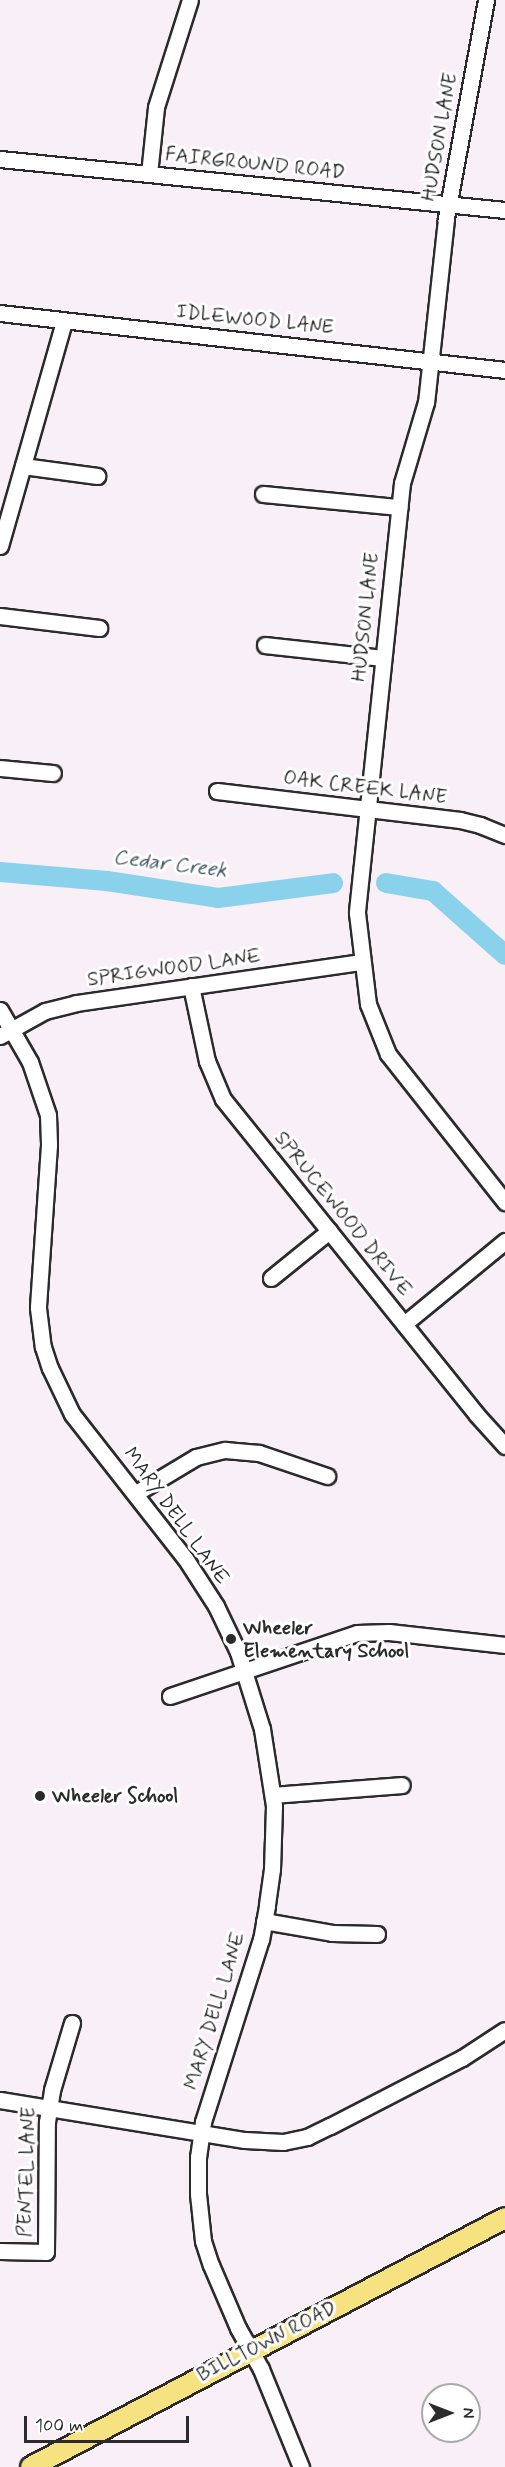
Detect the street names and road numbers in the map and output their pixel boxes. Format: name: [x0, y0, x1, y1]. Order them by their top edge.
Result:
street label: HUDSON LANE: [417, 69, 463, 205]
street label: FAIRGROUND ROAD: [164, 143, 346, 185]
street label: IDLEWOOD LANE: [173, 300, 337, 340]
street label: HUDSON LANE: [347, 549, 385, 685]
street label: OAK CREEK LANE: [281, 766, 449, 810]
street label: SPRIGWOOD LANE: [86, 944, 262, 992]
street label: SPRUCEWOOD DRIVE: [269, 1127, 417, 1301]
street label: MARY DELL LANE: [118, 1443, 234, 1589]
street label: MARY DELL LANE: [180, 1929, 250, 2093]
street label: PENTEL LANE: [13, 2104, 41, 2240]
street label: BILLTOWN ROAD: [193, 2296, 341, 2388]

